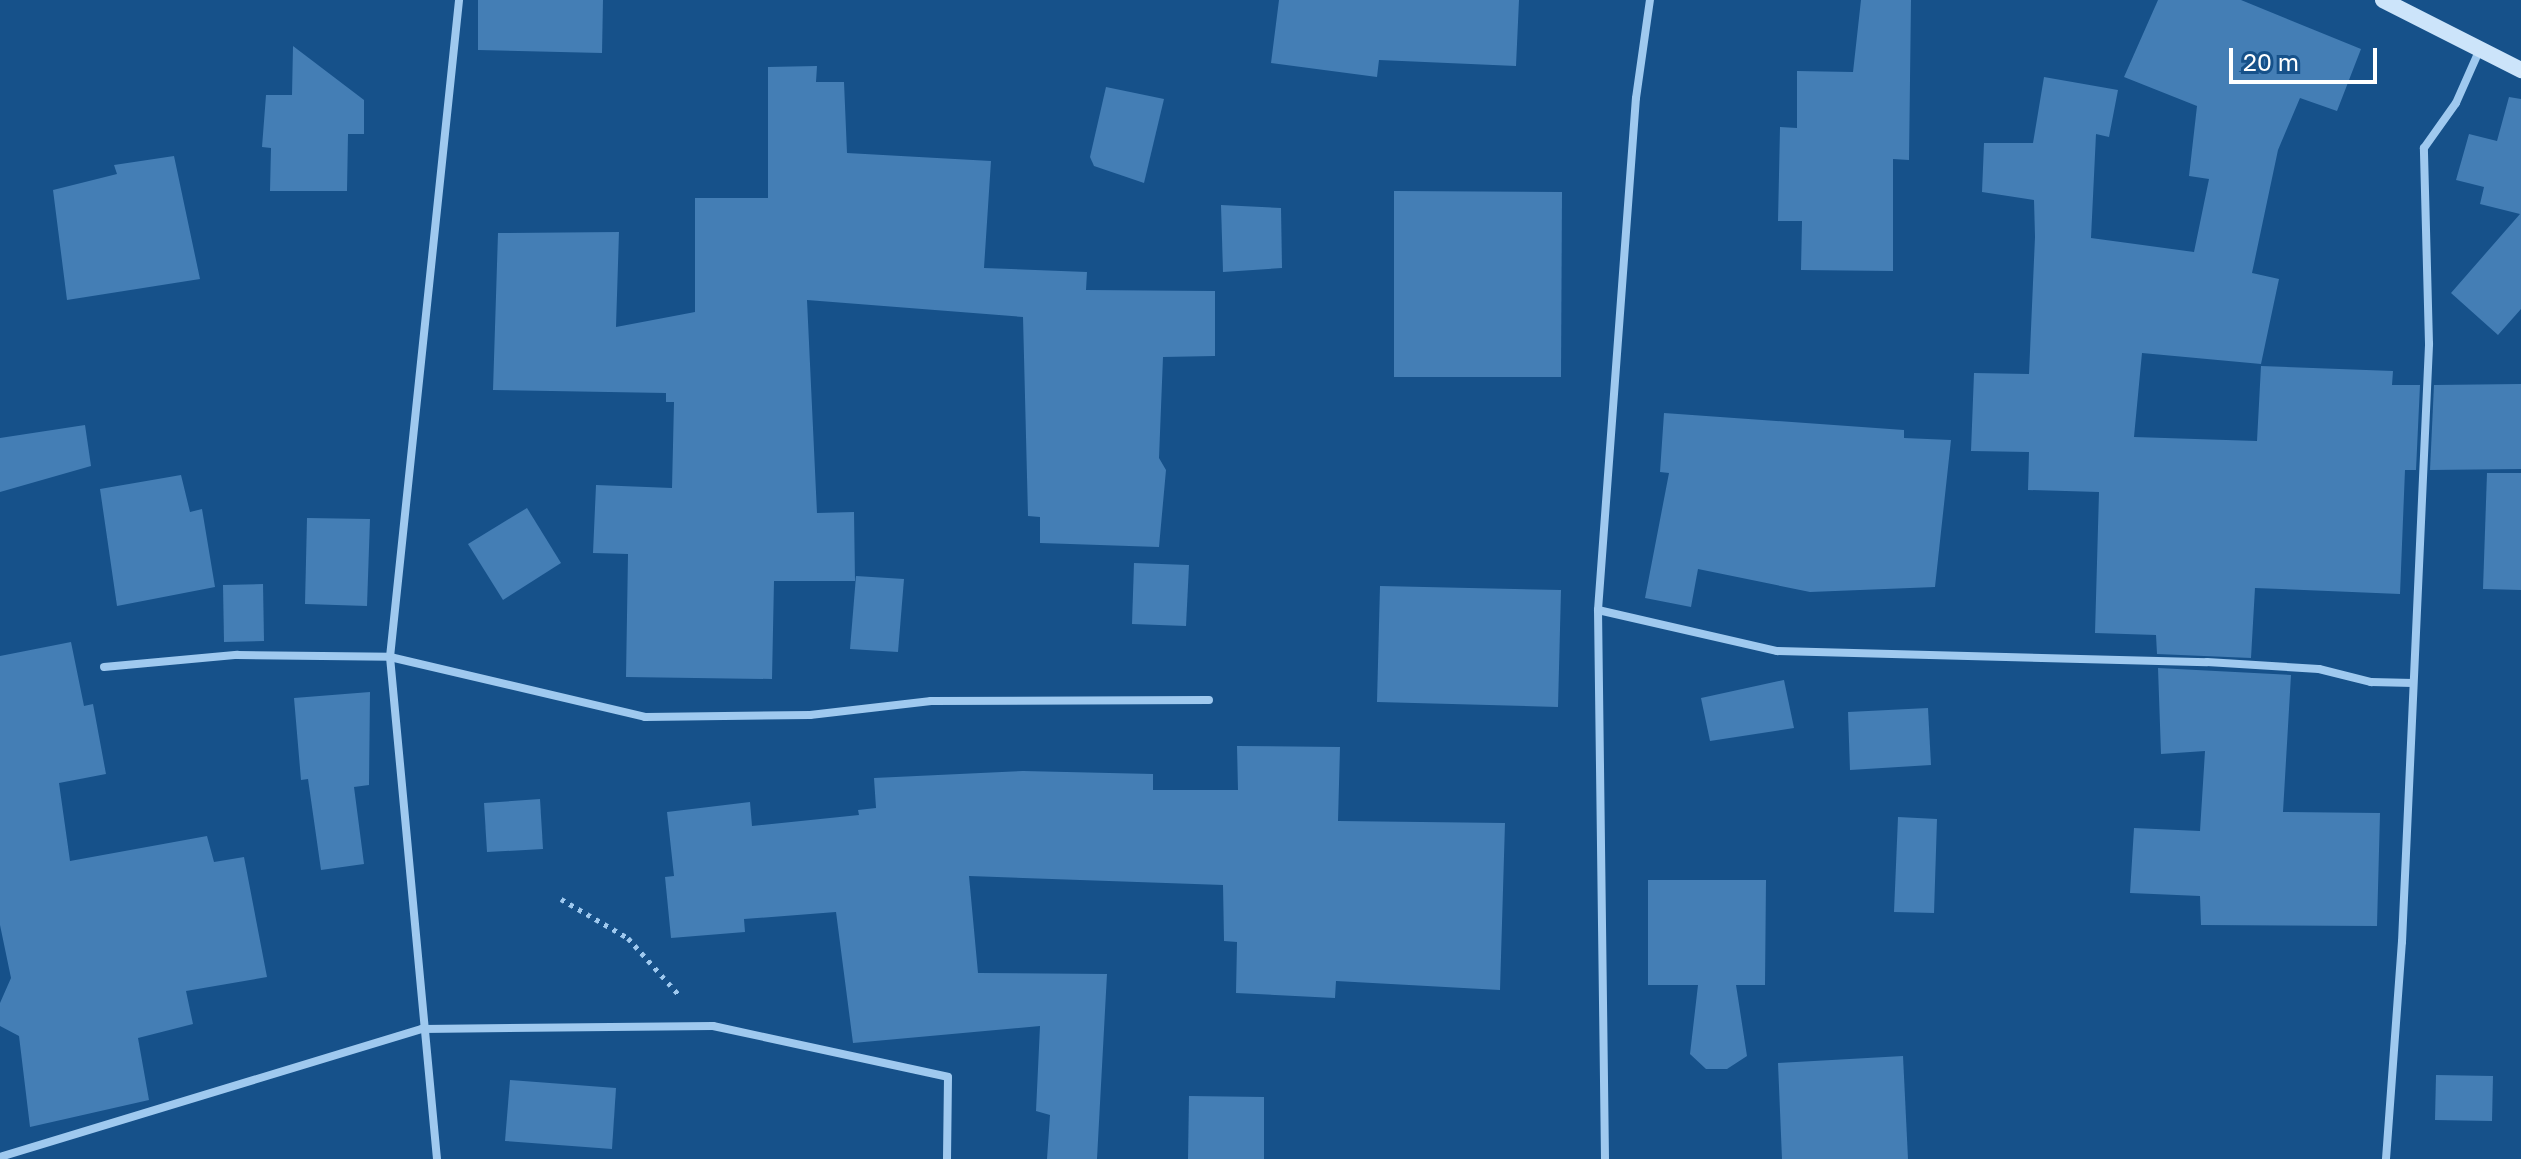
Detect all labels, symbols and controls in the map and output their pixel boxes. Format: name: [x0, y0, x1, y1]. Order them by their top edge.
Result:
scale bar: [2233, 32, 2381, 82]
text: 20 m: [2243, 47, 2299, 76]

